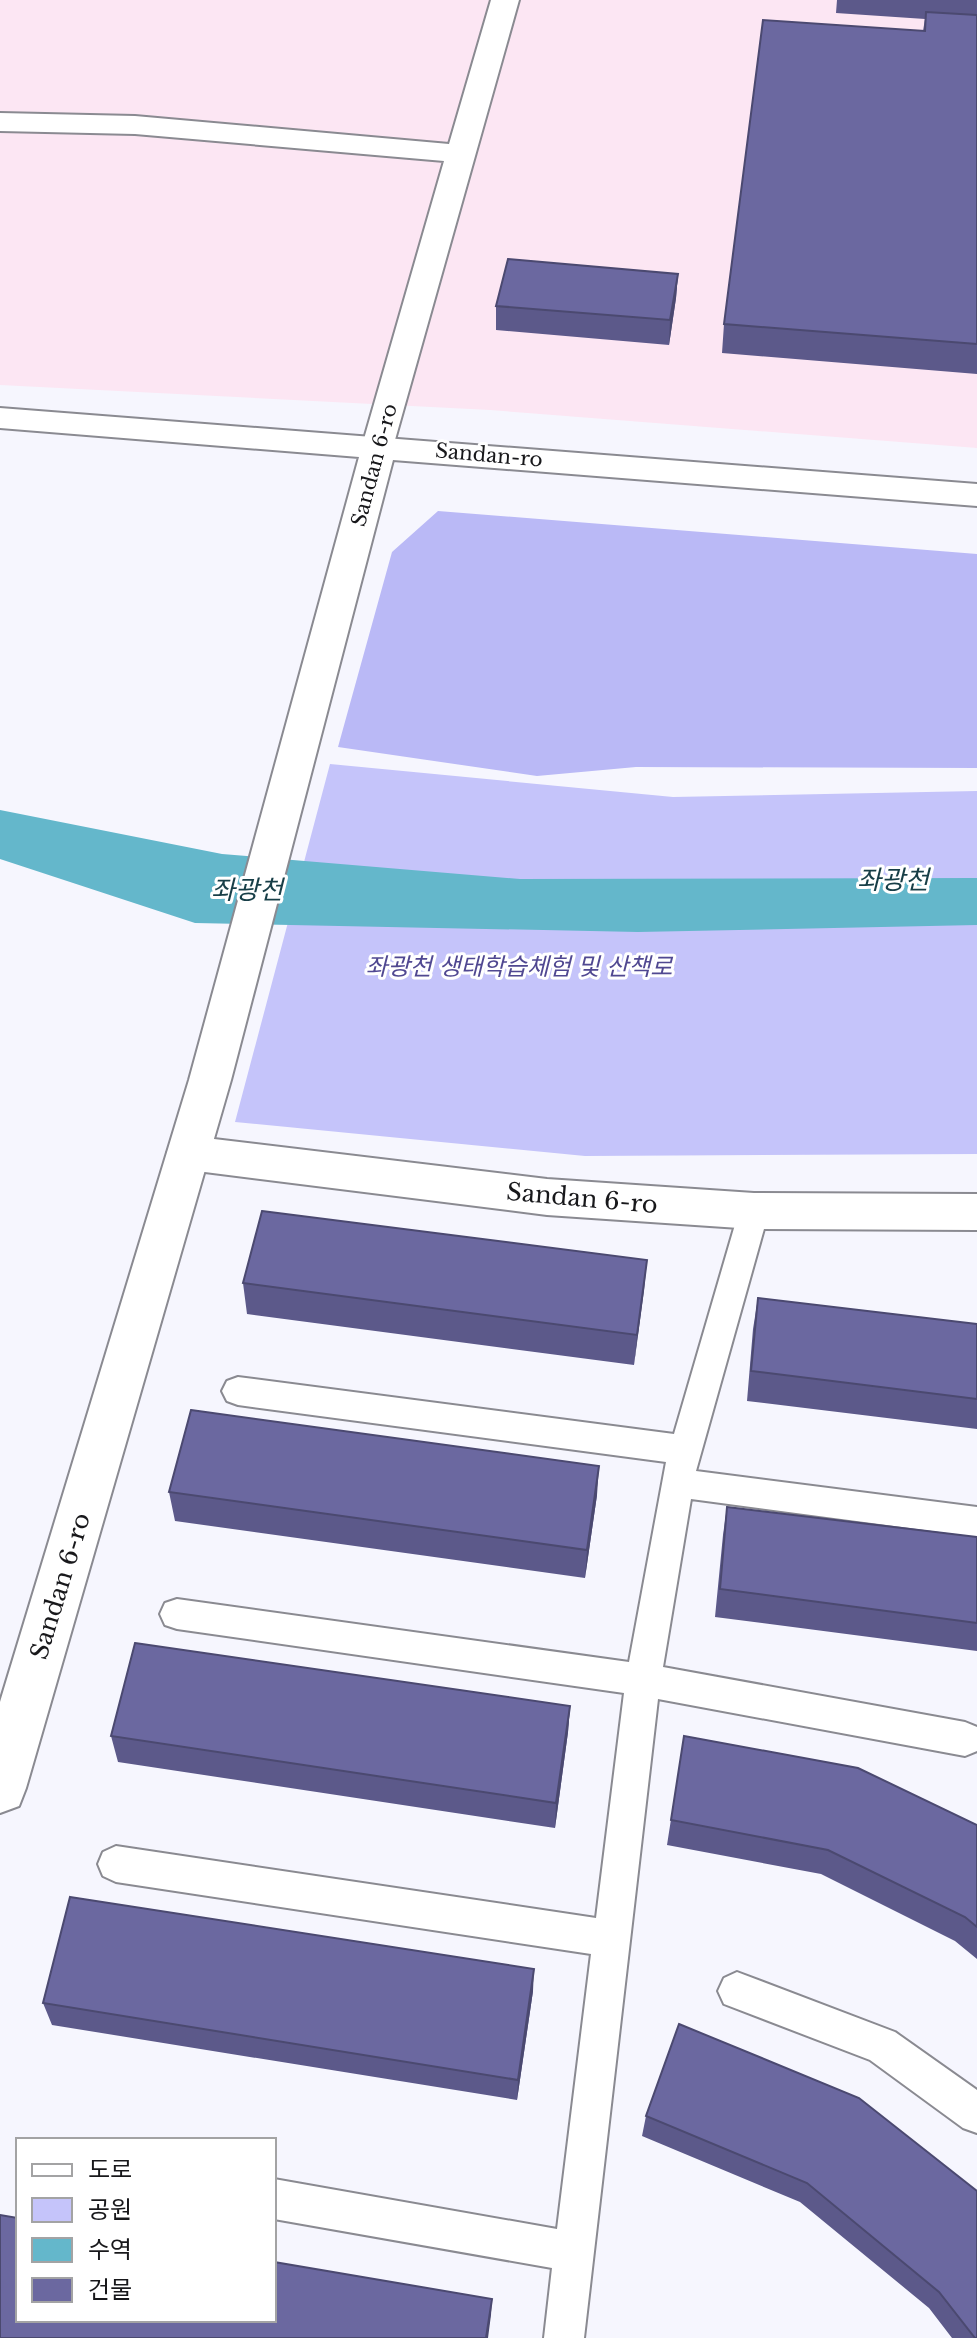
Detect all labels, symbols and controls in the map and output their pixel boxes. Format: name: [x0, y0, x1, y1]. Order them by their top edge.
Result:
street label: Sandan 6-ro: [346, 401, 402, 529]
street label: Sandan-ro: [434, 438, 544, 472]
water label: 좌광천: [857, 864, 932, 896]
water label: 좌광천: [211, 874, 286, 906]
park label: 좌광천 생태학습체험 및 산책로: [366, 952, 673, 981]
street label: Sandan 6-ro: [505, 1177, 659, 1219]
street label: Sandan 6-ro: [24, 1509, 96, 1663]
legend: [16, 2138, 276, 2322]
text: 도로: [88, 2155, 132, 2184]
text: 공원: [88, 2195, 132, 2224]
text: 수역: [88, 2235, 132, 2264]
text: 건물: [88, 2275, 132, 2304]

